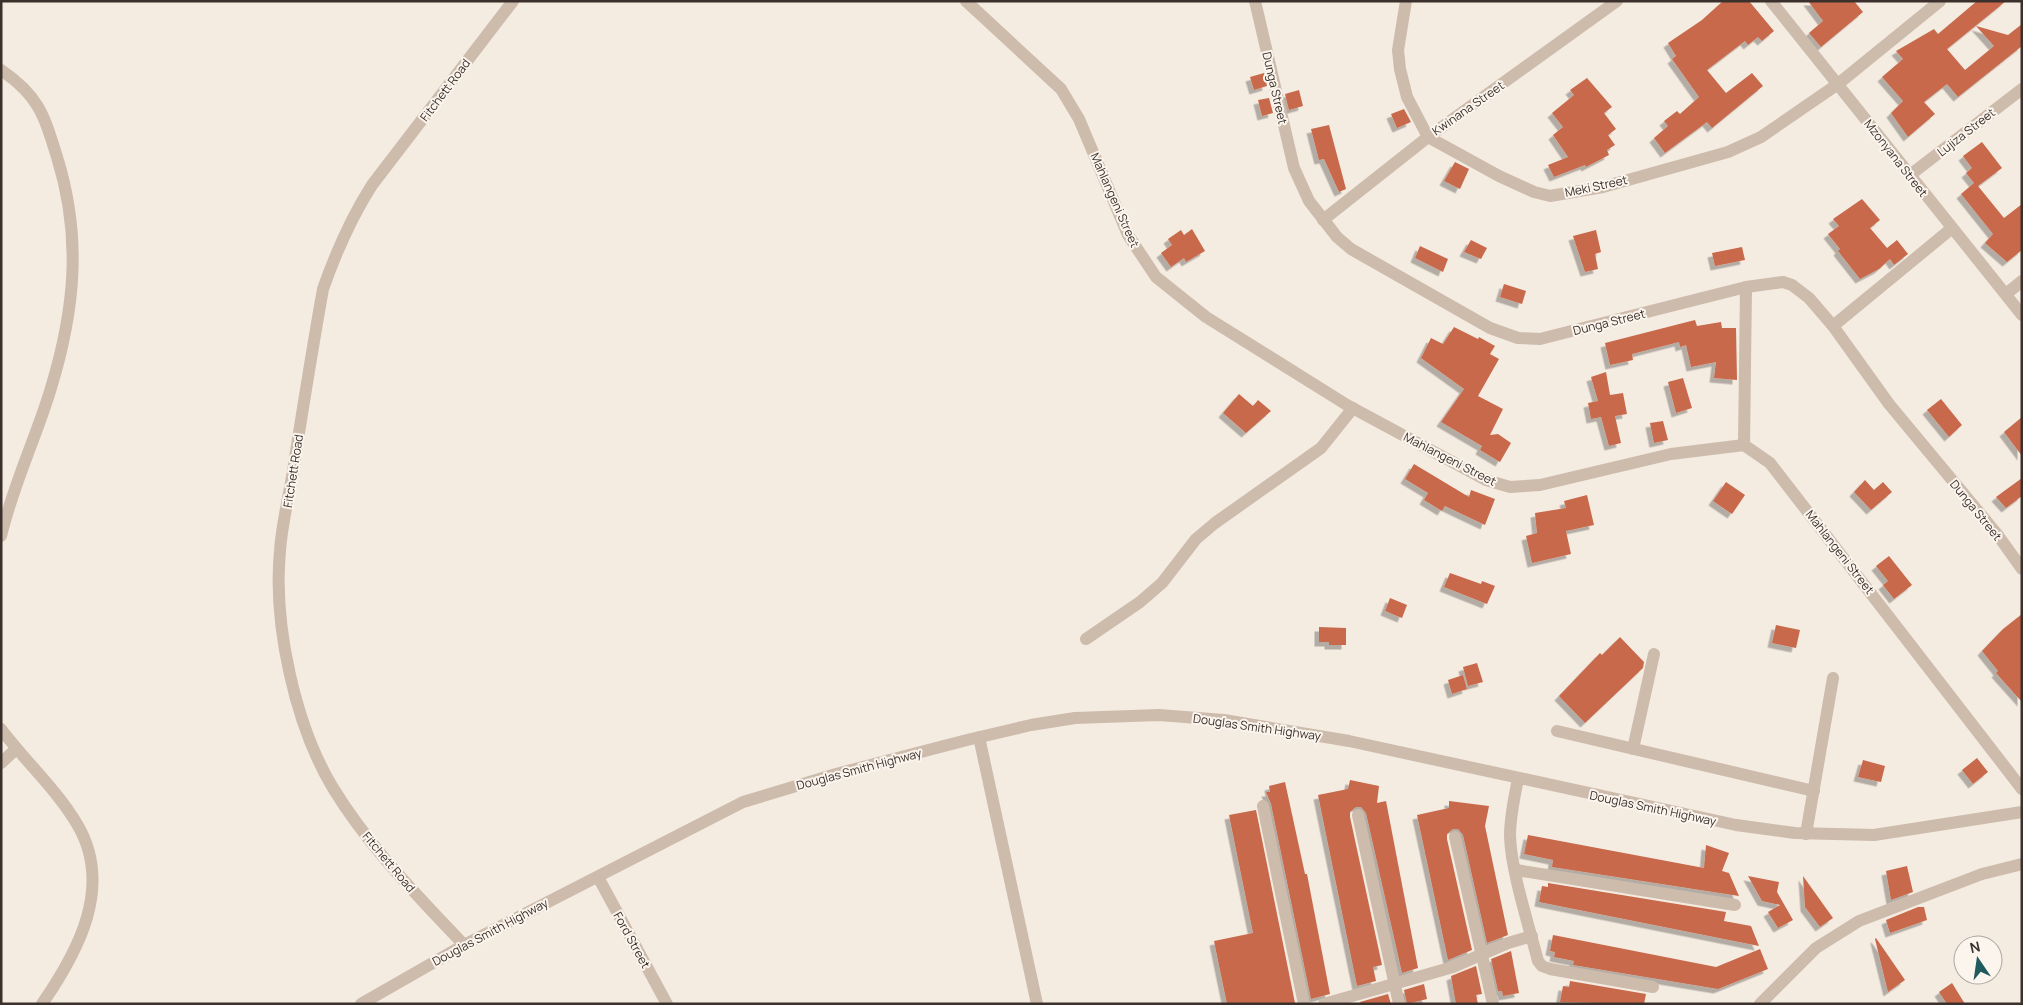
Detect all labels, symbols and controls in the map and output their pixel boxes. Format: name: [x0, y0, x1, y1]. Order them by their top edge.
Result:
street label: Dunga Street: [1258, 50, 1292, 126]
street label: Fitchett Road: [416, 55, 474, 125]
street label: Kwinana Street: [1429, 77, 1508, 139]
street label: Lujiza Street: [1933, 104, 1999, 160]
street label: Mzonyana Street: [1860, 116, 1932, 200]
street label: Mahlangeni Street: [1086, 150, 1144, 250]
street label: Meki Street: [1563, 171, 1629, 201]
street label: Dunga Street: [1571, 305, 1647, 339]
street label: Mahlangeni Street: [1401, 428, 1499, 490]
street label: Fitchett Road: [279, 433, 307, 509]
street label: Dunga Street: [1946, 476, 2006, 544]
street label: Mahlangeni Street: [1802, 507, 1878, 598]
street label: Douglas Smith Highway: [1192, 710, 1323, 744]
street label: Douglas Smith Highway: [794, 744, 924, 794]
street label: Douglas Smith Highway: [1588, 786, 1719, 830]
street label: Fitchett Road: [359, 828, 419, 896]
street label: Douglas Smith Highway: [429, 894, 552, 970]
street label: Ford Street: [610, 909, 655, 971]
north arrow: [1953, 935, 2003, 985]
text: N: [1968, 936, 1982, 957]

